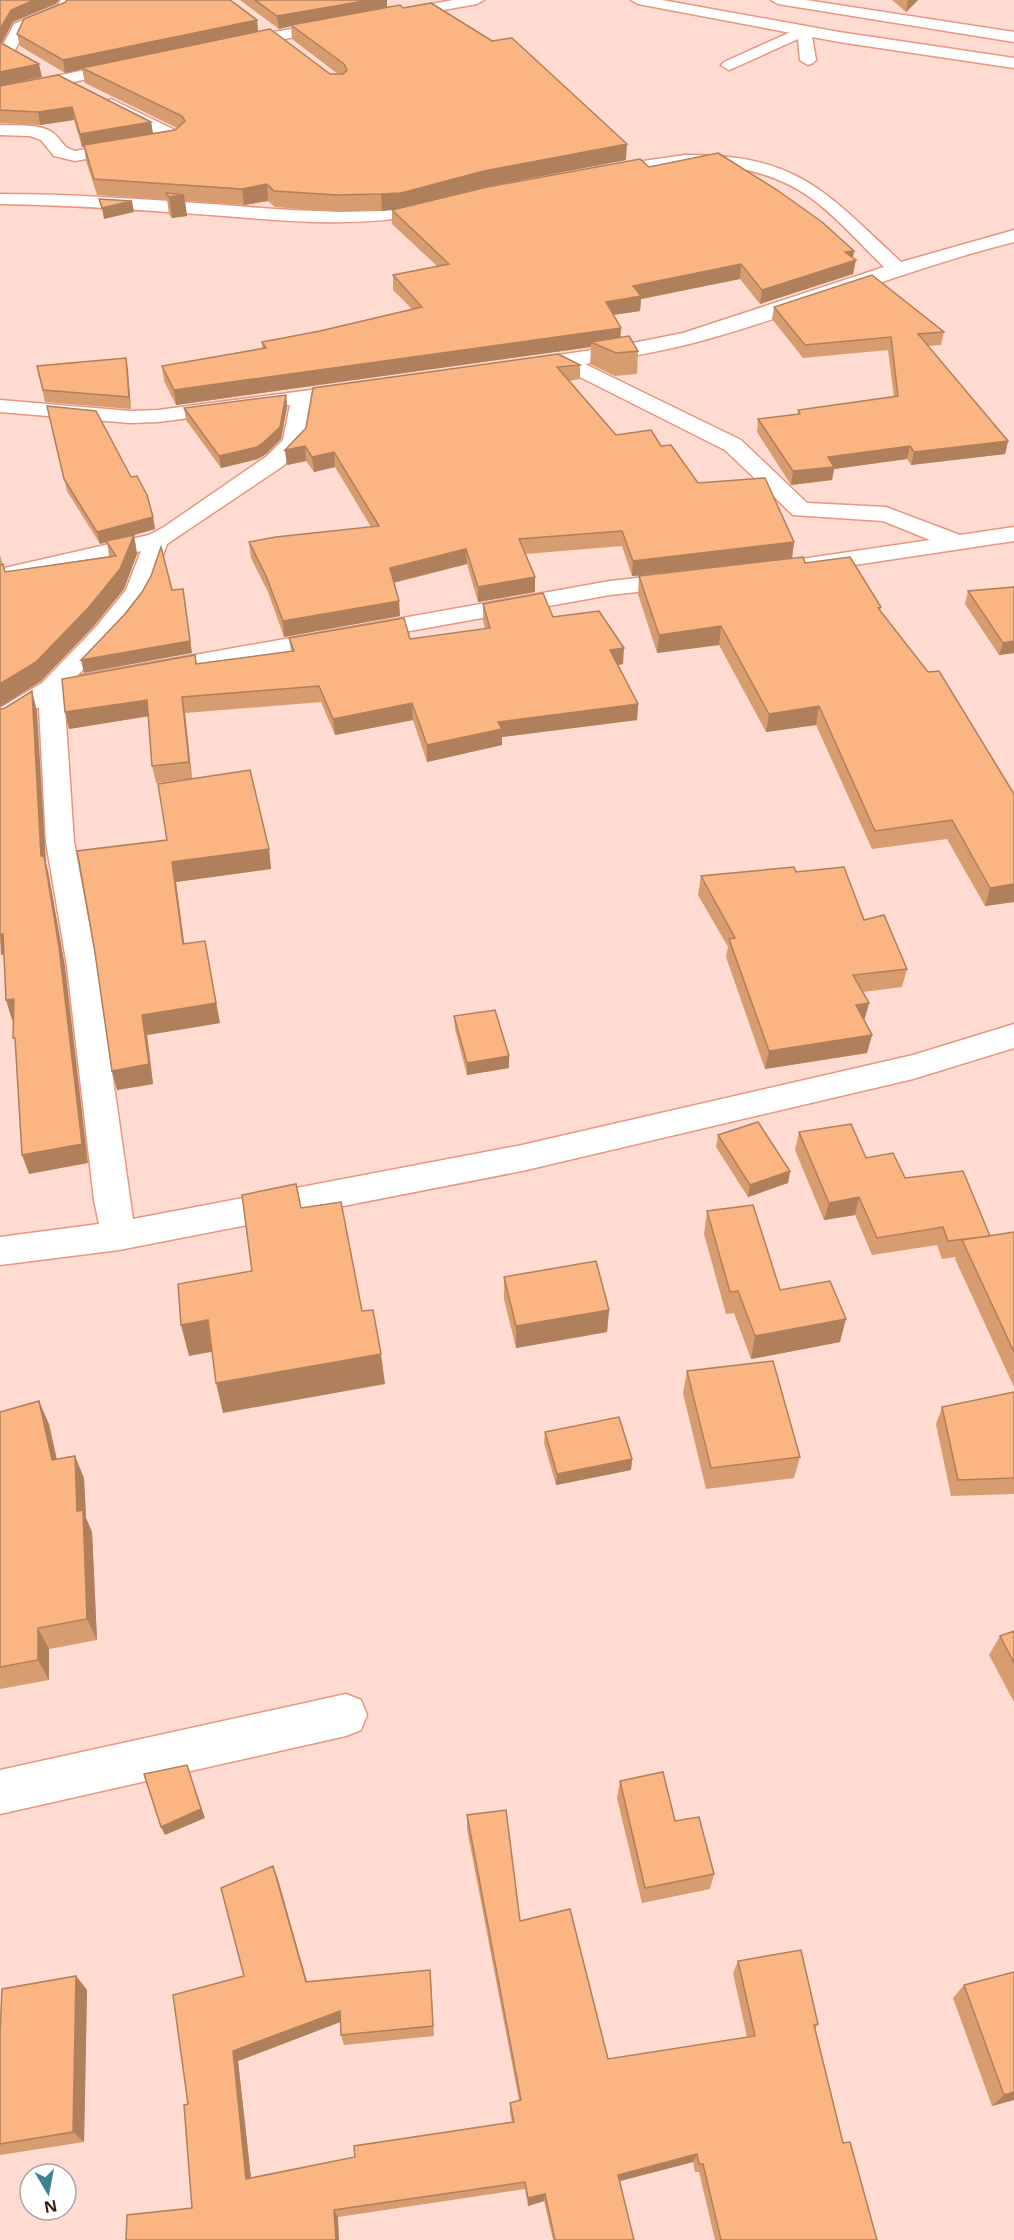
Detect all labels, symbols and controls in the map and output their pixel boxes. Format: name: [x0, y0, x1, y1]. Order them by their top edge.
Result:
north arrow: [18, 2162, 78, 2222]
text: N: [42, 2195, 59, 2219]

